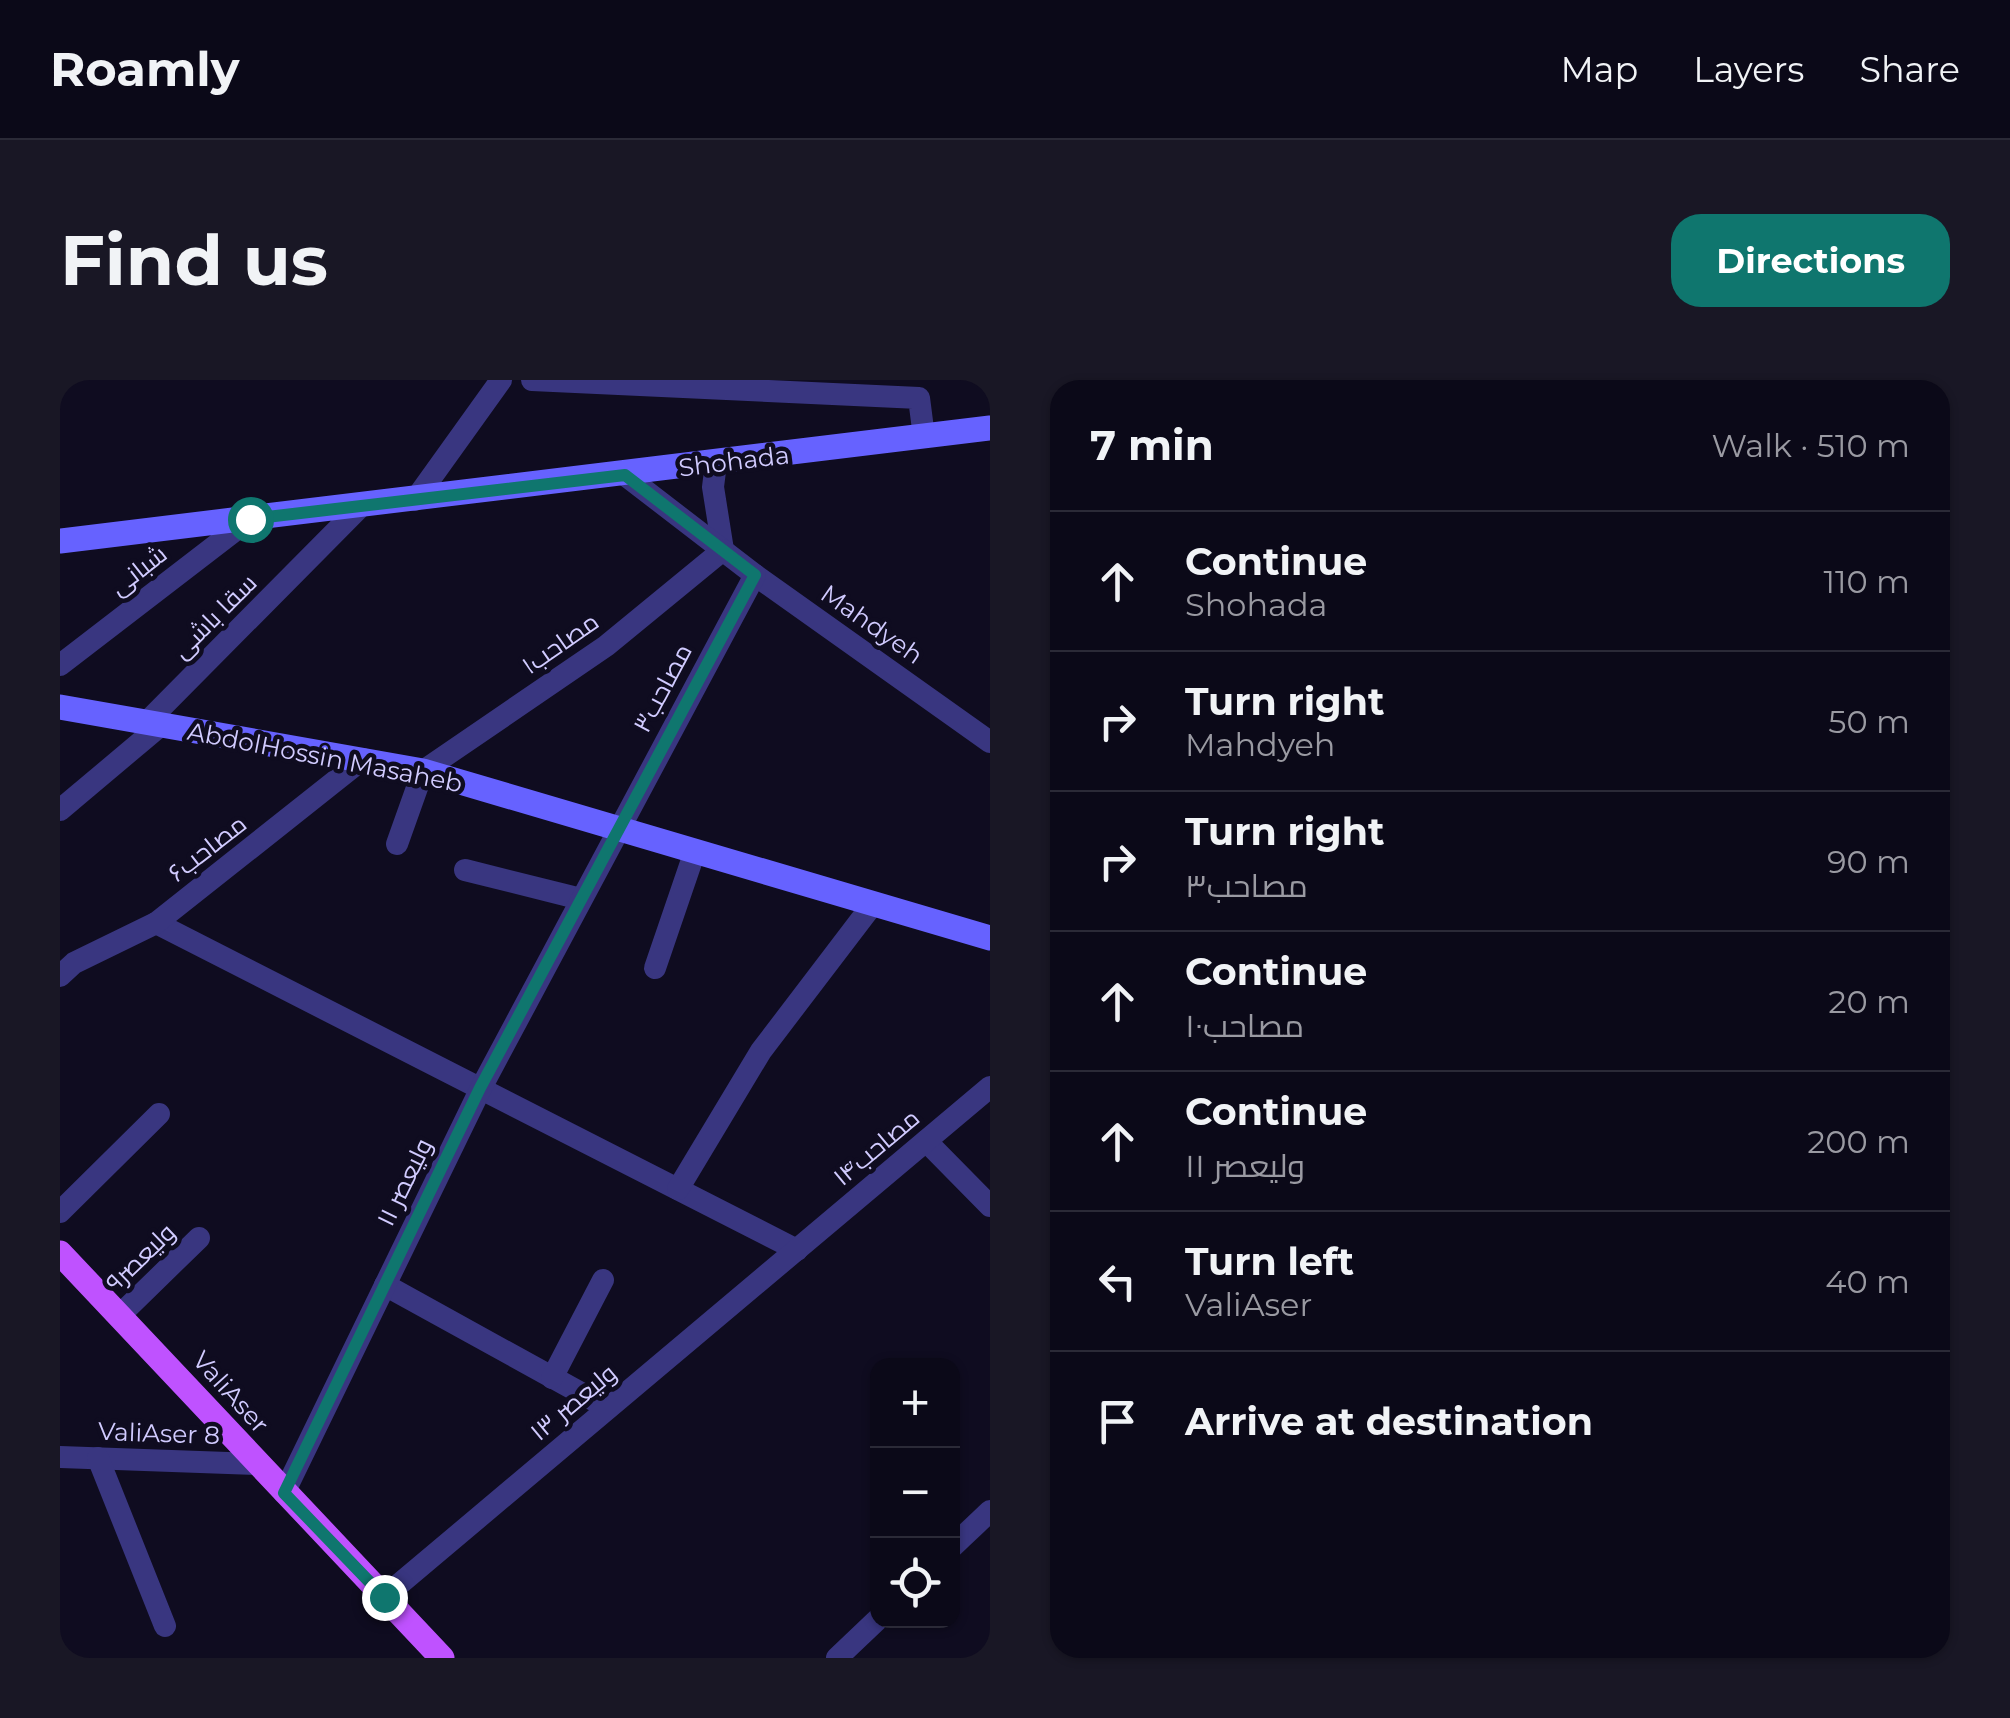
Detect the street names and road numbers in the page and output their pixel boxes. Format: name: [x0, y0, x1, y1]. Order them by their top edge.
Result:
street label: Shohada: [677, 439, 791, 483]
street label: شبانی: [103, 538, 173, 602]
street label: سقا باشی: [165, 567, 263, 665]
street label: Mahdyeh: [815, 578, 929, 670]
street label: مصاحب۱: [516, 606, 604, 680]
street label: مصاحب۳: [626, 639, 698, 737]
street label: AbdolHossin Masaheb: [185, 716, 465, 798]
street label: مصاحب۶: [162, 808, 252, 888]
street label: مصاحب۱۴: [827, 1102, 925, 1192]
street label: ولیعصر ۱۱: [370, 1133, 438, 1231]
street label: ولیعصر۹: [99, 1217, 181, 1297]
street label: ValiAser: [187, 1345, 275, 1439]
street label: ولیعصر ۱۳: [524, 1357, 622, 1447]
street label: ValiAser 8: [98, 1416, 220, 1450]

